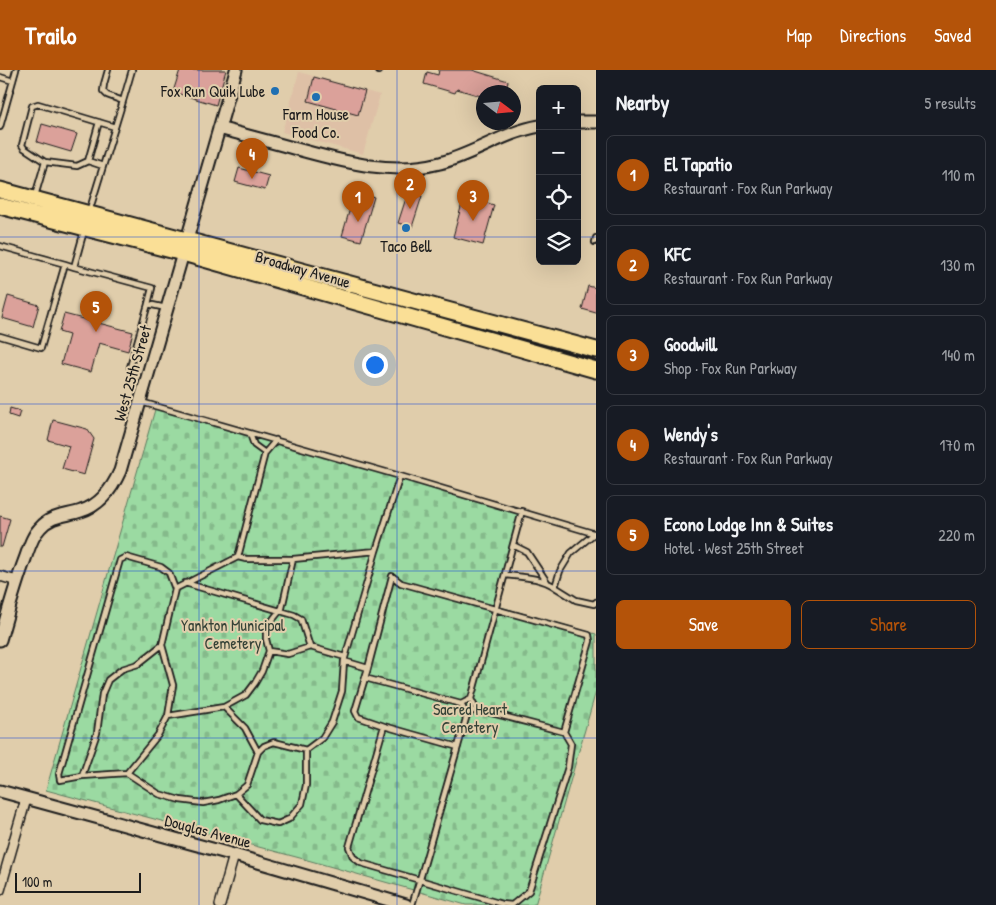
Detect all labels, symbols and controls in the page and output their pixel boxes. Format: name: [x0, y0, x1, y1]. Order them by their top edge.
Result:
text: Trailo: [25, 19, 76, 51]
text: Map: [787, 23, 812, 48]
text: Directions: [840, 23, 906, 48]
text: Saved: [934, 23, 971, 48]
place label: Fox Run Quik Lube: [160, 80, 266, 102]
marker: Fox Run Quik Lube: [269, 85, 281, 97]
north arrow: [476, 85, 521, 130]
map controls: [536, 85, 581, 265]
button: +: [536, 85, 581, 130]
text: Nearby: [616, 88, 669, 117]
marker: Farm House Food Co.: [310, 91, 322, 103]
text: 5 results: [925, 92, 976, 114]
place label: Farm House Food Co.: [282, 103, 350, 143]
button: −: [536, 130, 581, 175]
pin: 4: [236, 138, 268, 179]
text: El Tapatio: [664, 151, 732, 177]
text: 1: [630, 164, 636, 186]
text: 110 m: [942, 164, 975, 186]
pin: 2: [394, 168, 426, 209]
button: locate: [536, 175, 581, 220]
text: Restaurant · Fox Run Parkway: [664, 177, 833, 199]
pin: 3: [457, 180, 489, 221]
pin: 1: [342, 181, 374, 222]
button: layers: [536, 220, 581, 265]
marker: Taco Bell: [400, 222, 412, 234]
place label: Taco Bell: [380, 235, 432, 257]
text: KFC: [664, 241, 691, 267]
street label: Broadway Avenue: [253, 245, 354, 293]
text: 2: [629, 254, 637, 276]
text: 130 m: [940, 254, 975, 276]
text: Restaurant · Fox Run Parkway: [664, 267, 833, 289]
pin: 5: [80, 291, 112, 332]
street label: West 25th Street: [108, 322, 156, 424]
text: Goodwill: [664, 331, 717, 357]
text: 3: [629, 344, 637, 366]
text: 140 m: [941, 344, 975, 366]
your location: [362, 352, 388, 378]
text: Shop · Fox Run Parkway: [664, 357, 797, 379]
text: Wendy's: [664, 421, 718, 447]
text: 4: [630, 434, 636, 456]
text: 170 m: [940, 434, 975, 456]
text: Restaurant · Fox Run Parkway: [664, 447, 833, 469]
text: Econo Lodge Inn & Suites: [664, 511, 833, 537]
text: 5: [630, 524, 636, 546]
text: 220 m: [938, 524, 975, 546]
text: Hotel · West 25th Street: [664, 537, 804, 559]
button: Save: [616, 600, 791, 649]
button: Share: [801, 600, 976, 649]
park label: Yankton Municipal Cemetery: [181, 614, 286, 654]
park label: Sacred Heart Cemetery: [433, 698, 508, 738]
street label: Douglas Avenue: [162, 809, 254, 853]
scale bar: [15, 870, 141, 893]
text: 100 m: [22, 872, 52, 891]

